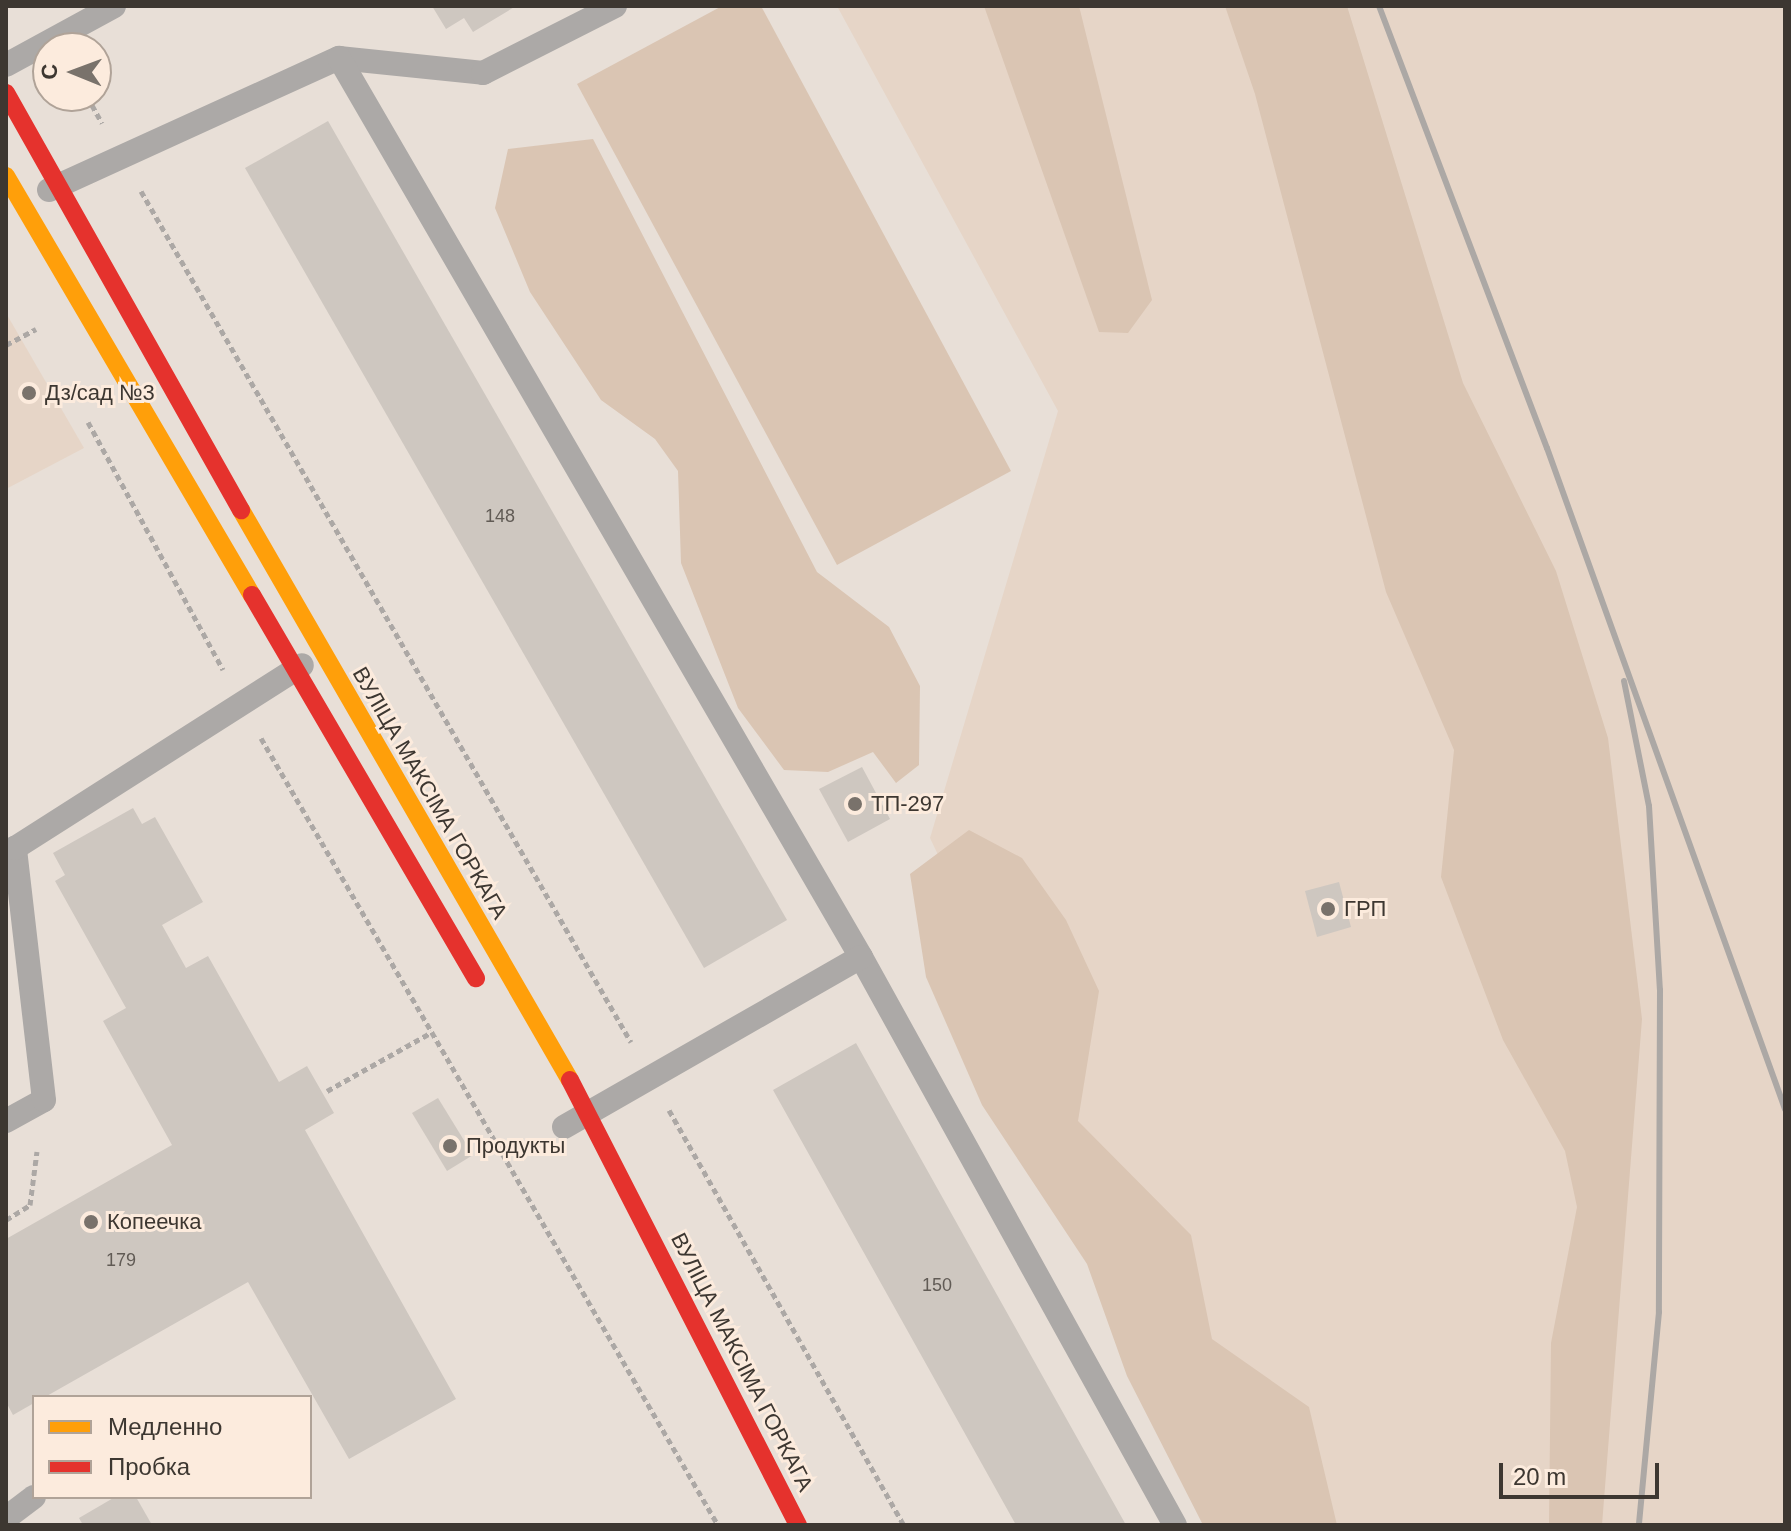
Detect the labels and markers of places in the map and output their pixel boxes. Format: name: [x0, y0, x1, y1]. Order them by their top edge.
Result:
place label: Дз/сад №3: [45, 380, 155, 406]
marker: Дз/сад №3: [20, 384, 38, 402]
place label: ТП-297: [871, 791, 944, 817]
marker: ТП-297: [846, 795, 864, 813]
place label: ГРП: [1344, 896, 1386, 922]
marker: ГРП: [1319, 900, 1337, 918]
place label: Продукты: [466, 1133, 565, 1159]
marker: Продукты: [441, 1137, 459, 1155]
place label: Копеечка: [107, 1209, 202, 1235]
marker: Копеечка: [82, 1213, 100, 1231]

